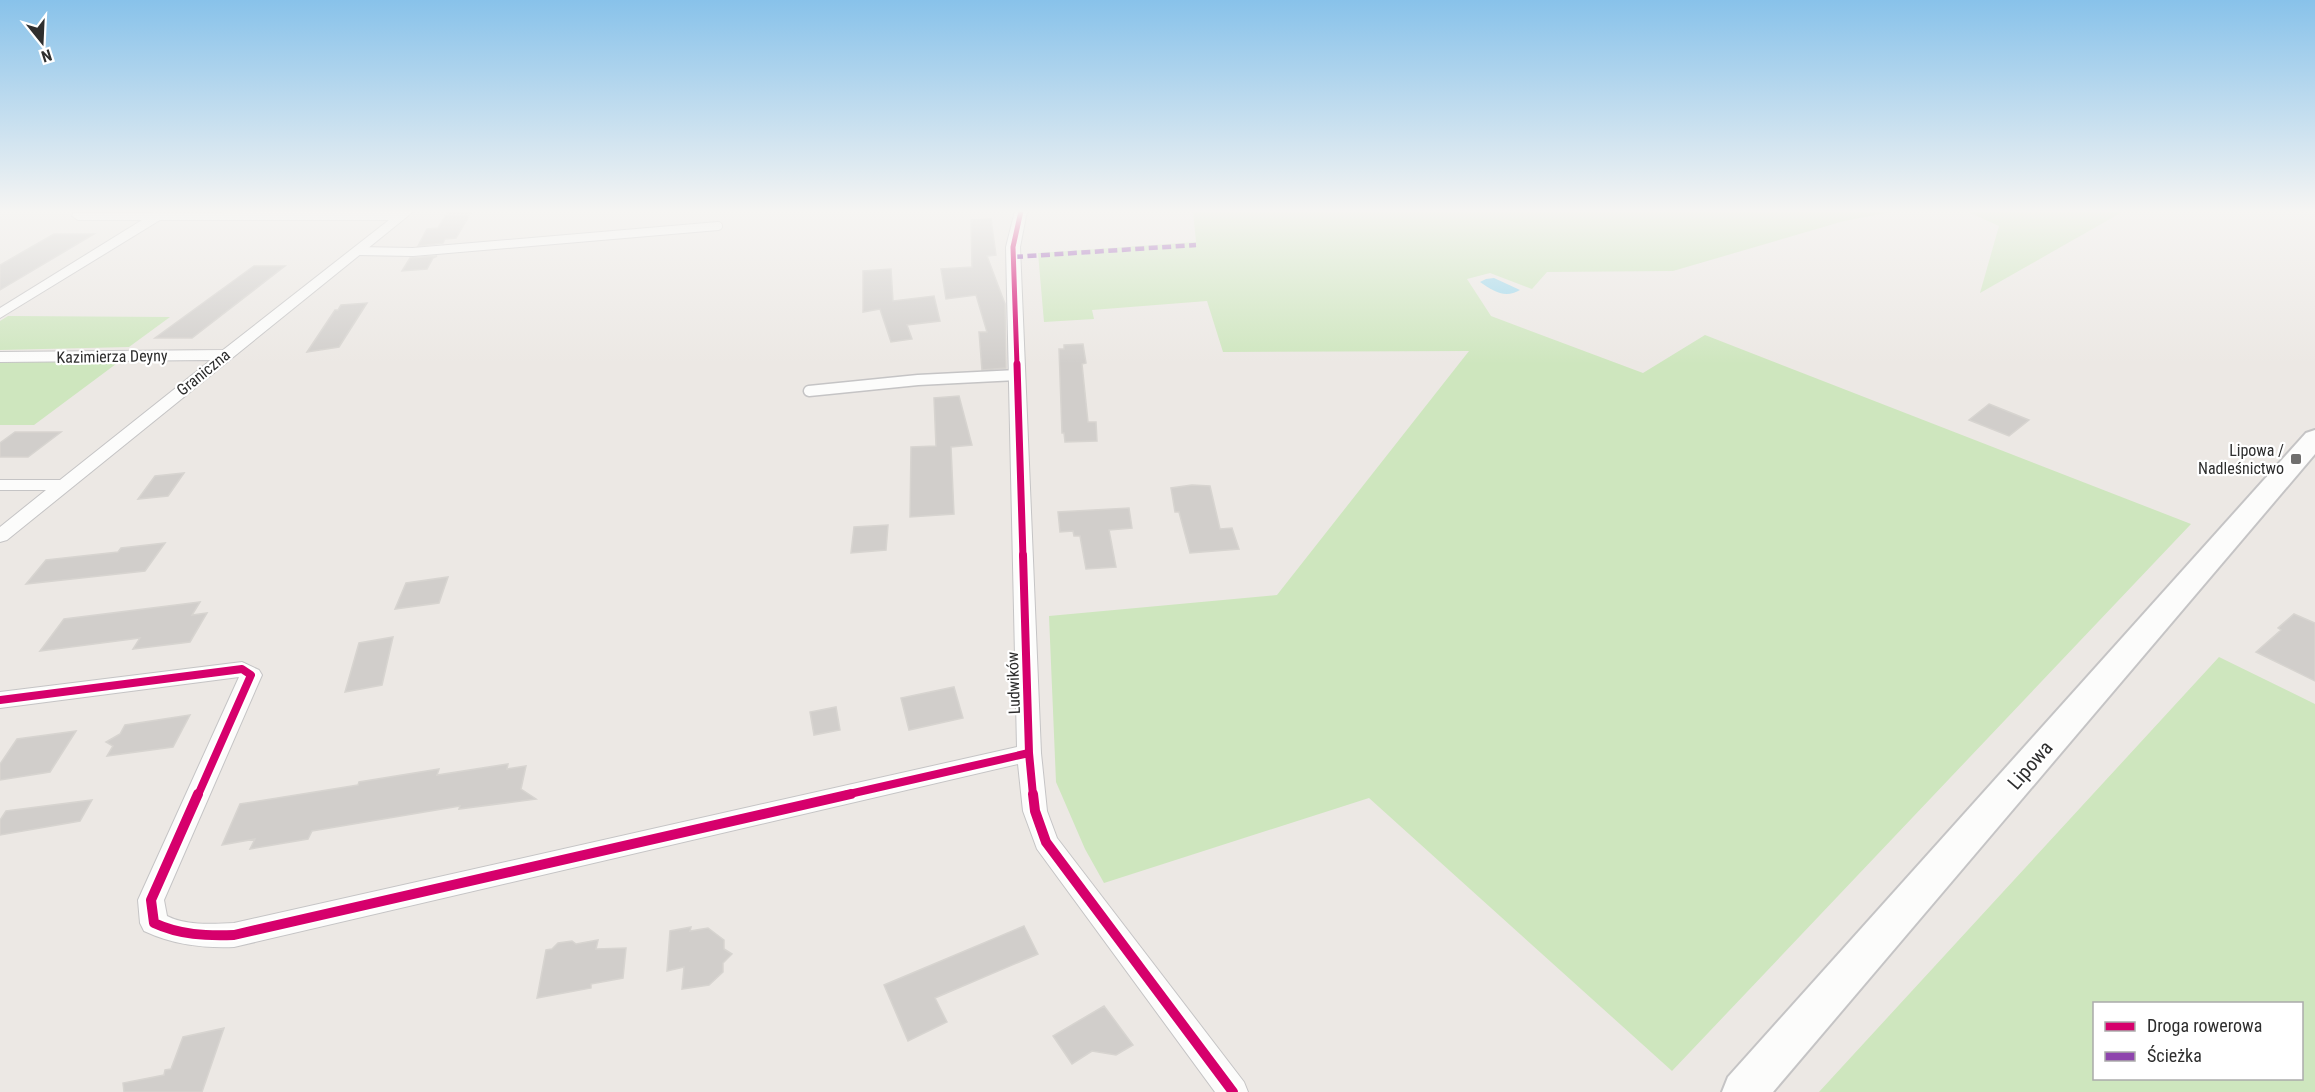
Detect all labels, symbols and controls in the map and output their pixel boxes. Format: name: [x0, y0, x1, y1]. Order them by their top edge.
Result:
north arrow: [12, 12, 72, 72]
text: N: [39, 45, 54, 66]
street label: Graniczna: [173, 345, 234, 400]
street label: Kazimierza Deyny: [56, 346, 168, 367]
place label: Lipowa / Nadleśnictwo: [2198, 441, 2284, 478]
marker: Lipowa / Nadleśnictwo: [2289, 452, 2303, 466]
street label: Ludwików: [1003, 651, 1024, 715]
street label: Lipowa: [2002, 736, 2058, 794]
legend: [2093, 1002, 2303, 1080]
text: Droga rowerowa: [2147, 1015, 2262, 1036]
text: Ścieżka: [2147, 1045, 2202, 1066]

